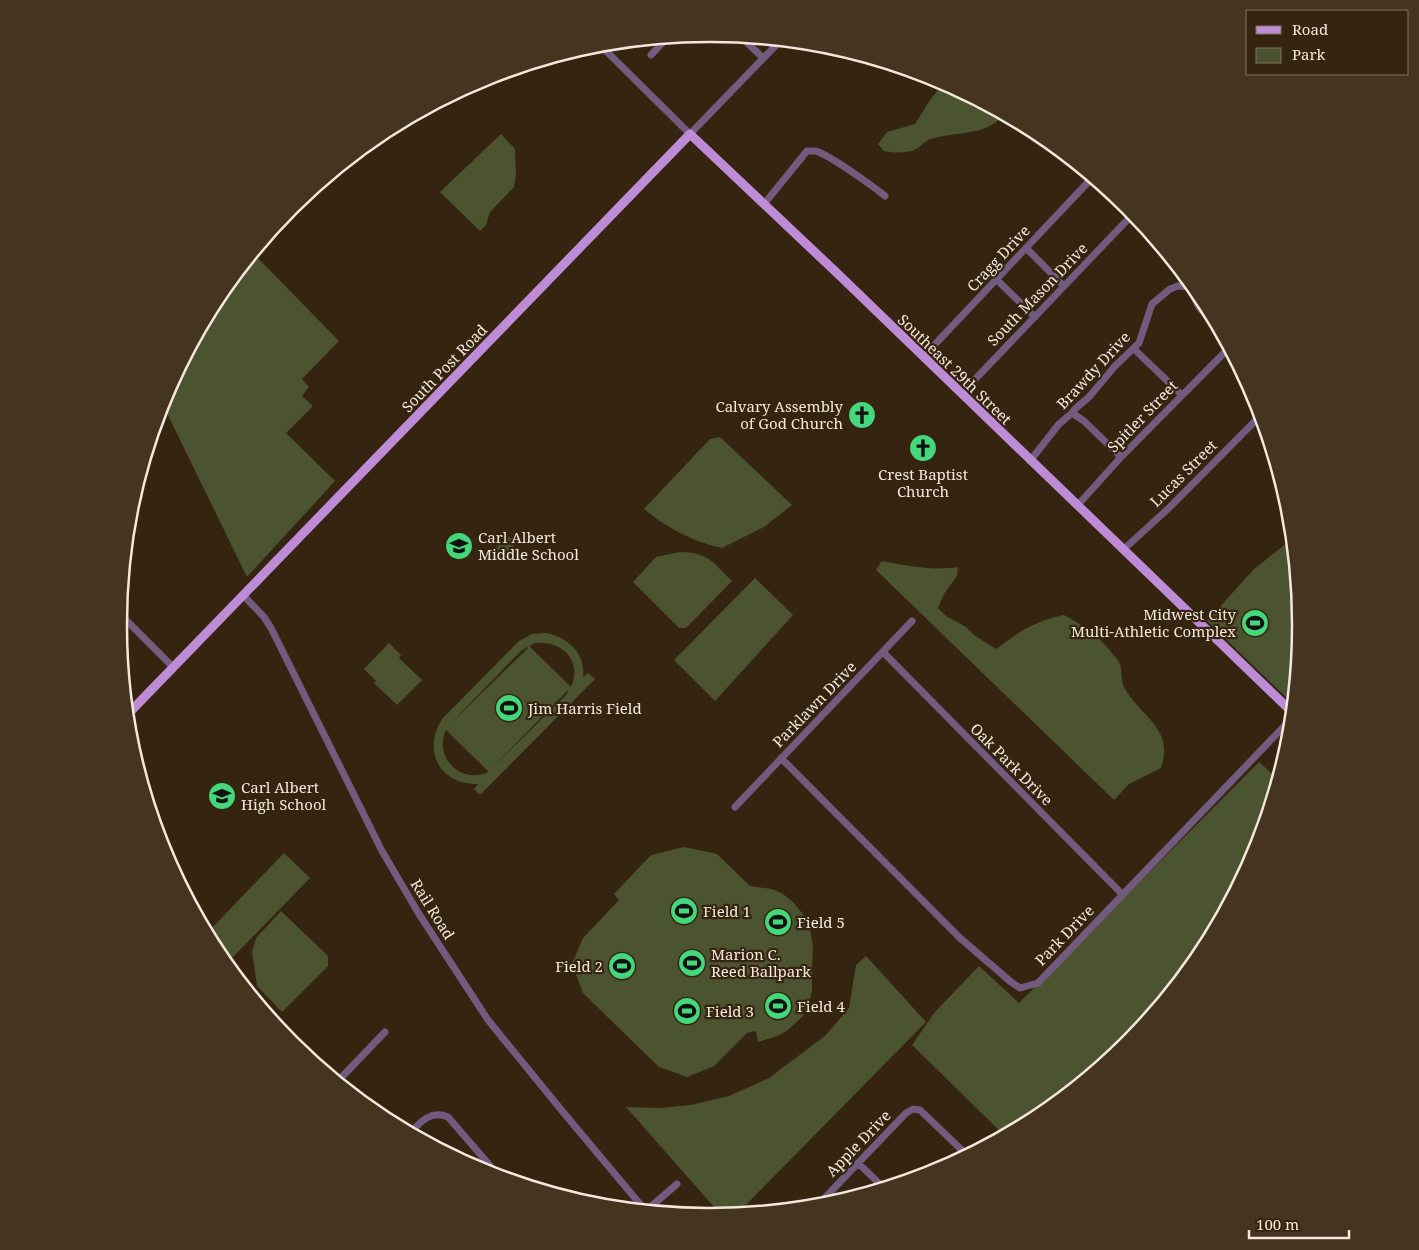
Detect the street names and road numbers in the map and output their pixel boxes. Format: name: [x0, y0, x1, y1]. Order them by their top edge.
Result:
street label: Cragg Drive: [962, 220, 1034, 296]
street label: South Mason Drive: [983, 238, 1091, 350]
street label: Southeast 29th Street: [894, 309, 1016, 429]
street label: South Post Road: [397, 320, 491, 416]
street label: Brawdy Drive: [1052, 327, 1134, 413]
street label: Spitler Street: [1103, 376, 1181, 456]
street label: Lucas Street: [1145, 435, 1221, 511]
street label: Parklawn Drive: [768, 657, 860, 751]
street label: Oak Park Drive: [966, 718, 1058, 810]
street label: Rail Road: [407, 875, 459, 943]
street label: Park Drive: [1030, 900, 1098, 970]
street label: Apple Drive: [821, 1105, 895, 1181]

